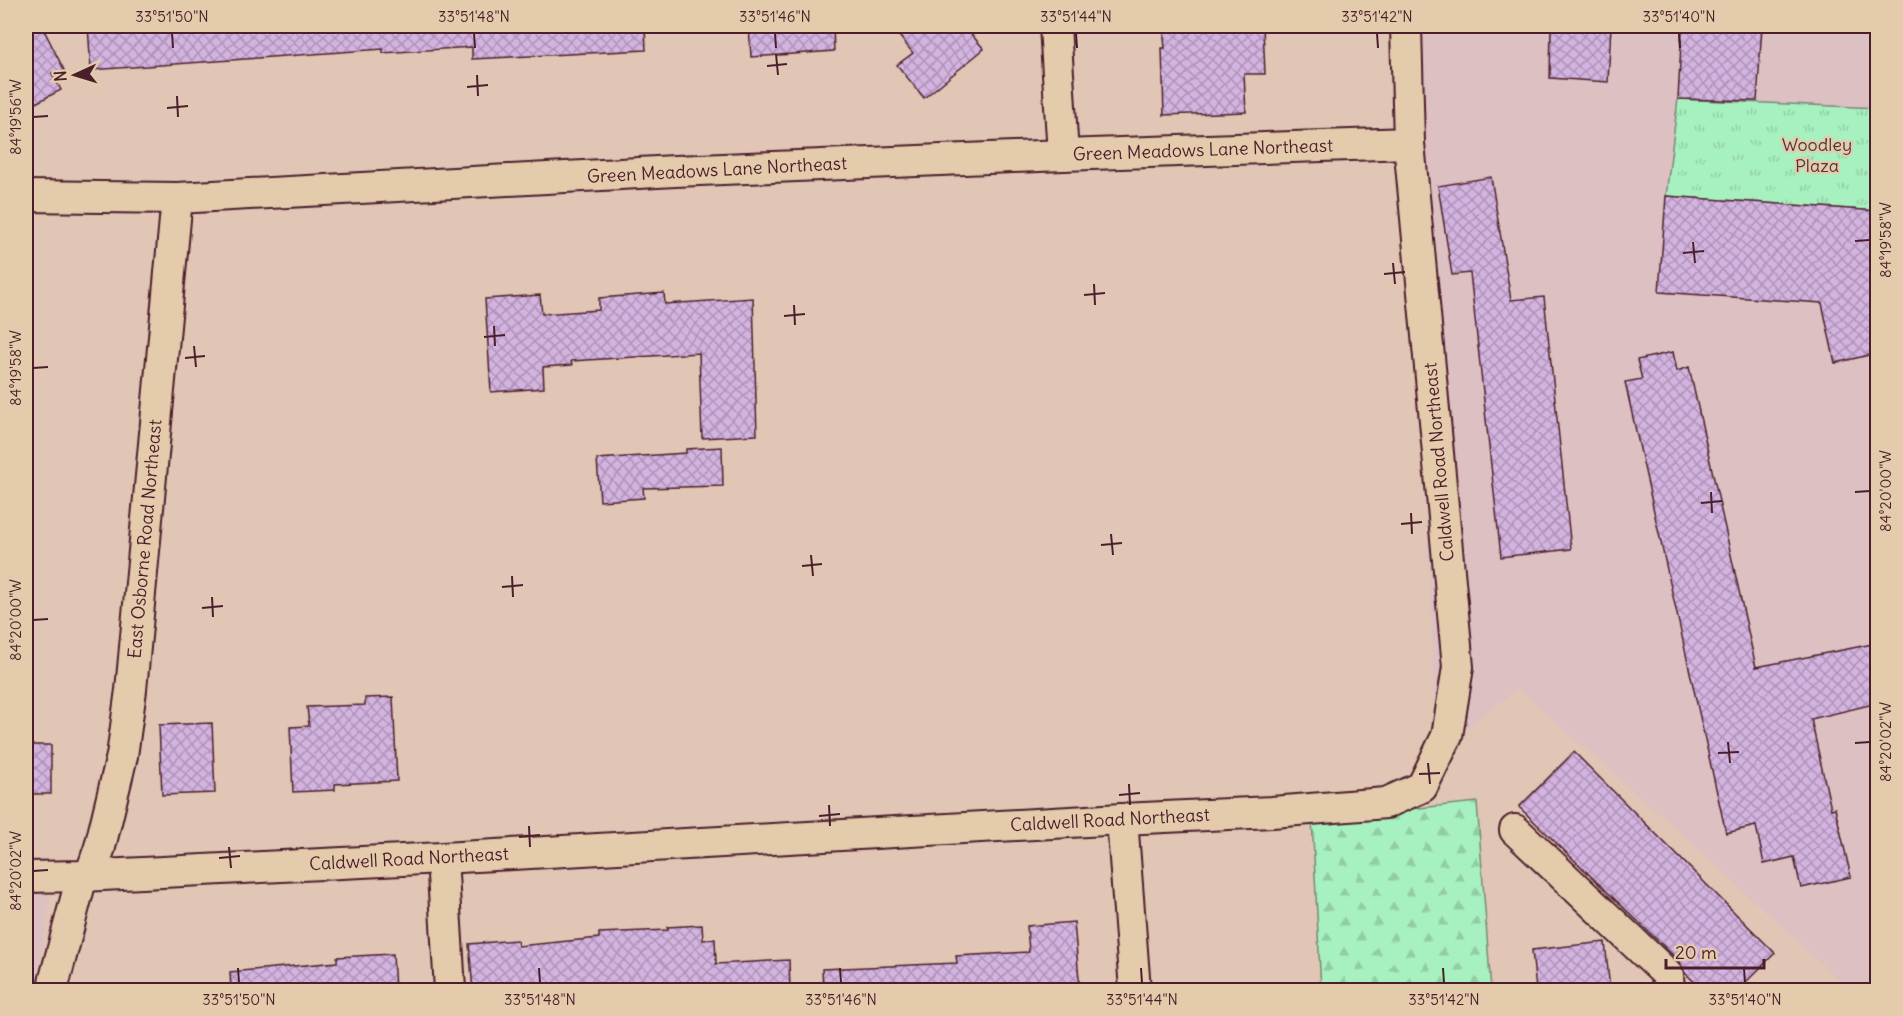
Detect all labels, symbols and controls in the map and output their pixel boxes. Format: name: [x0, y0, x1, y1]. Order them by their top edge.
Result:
text: 33°51'50"N: [135, 7, 209, 26]
text: 33°51'48"N: [438, 7, 510, 26]
text: 33°51'46"N: [739, 7, 811, 26]
text: 33°51'44"N: [1040, 7, 1112, 26]
text: 33°51'42"N: [1341, 7, 1413, 26]
text: 33°51'40"N: [1642, 7, 1716, 26]
north arrow: [45, 45, 105, 105]
text: N: [50, 70, 70, 82]
text: 84°19'56"W: [6, 79, 25, 155]
street label: Green Meadows Lane Northeast: [1072, 133, 1333, 166]
park label: Woodley Plaza: [1782, 133, 1852, 177]
street label: Green Meadows Lane Northeast: [586, 151, 848, 188]
text: 84°19'58"W: [1876, 202, 1895, 278]
text: 84°19'58"W: [6, 330, 25, 406]
street label: Caldwell Road Northeast: [1418, 362, 1459, 563]
street label: East Osborne Road Northeast: [123, 418, 166, 659]
text: 84°20'00"W: [1876, 450, 1895, 532]
text: 84°20'00"W: [6, 579, 25, 661]
text: 84°20'02"W: [1876, 702, 1895, 782]
street label: Caldwell Road Northeast: [1010, 803, 1210, 836]
text: 84°20'02"W: [6, 831, 25, 911]
street label: Caldwell Road Northeast: [309, 842, 509, 875]
scale bar: [1666, 932, 1764, 970]
text: 20 m: [1675, 941, 1717, 964]
text: 33°51'50"N: [202, 990, 276, 1009]
text: 33°51'48"N: [504, 990, 576, 1009]
text: 33°51'46"N: [805, 990, 877, 1009]
text: 33°51'44"N: [1106, 990, 1178, 1009]
text: 33°51'42"N: [1408, 990, 1480, 1009]
text: 33°51'40"N: [1708, 990, 1782, 1009]

